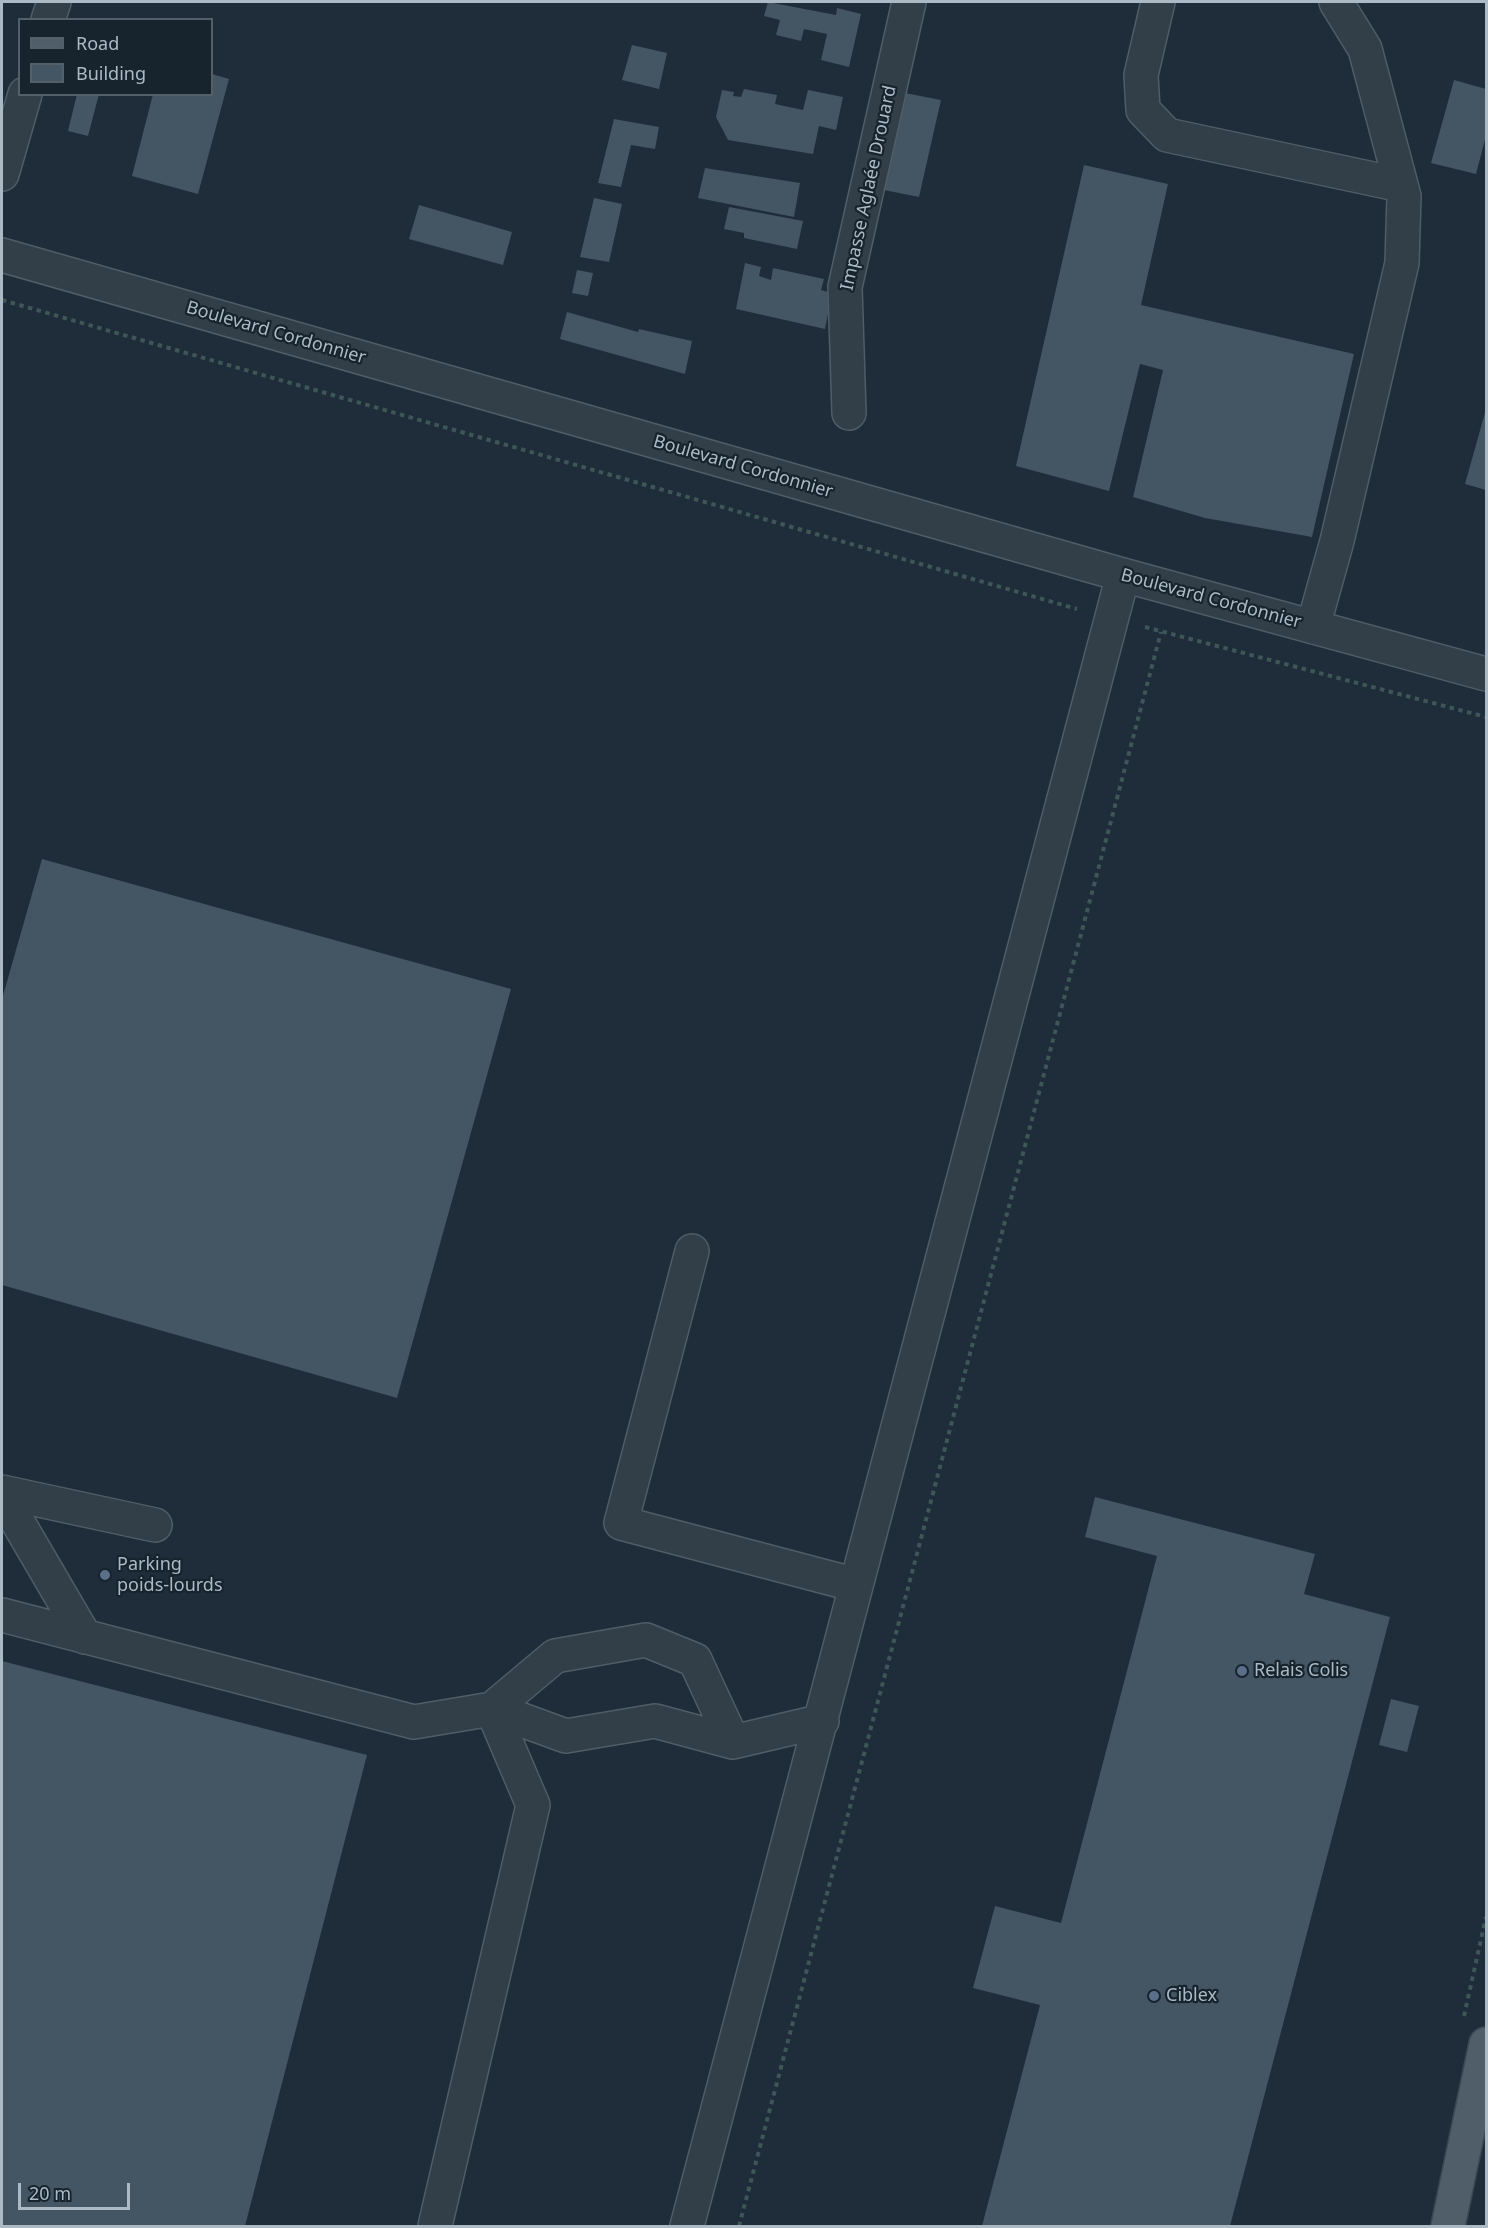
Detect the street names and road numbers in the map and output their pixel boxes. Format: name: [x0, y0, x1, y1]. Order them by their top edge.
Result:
street label: Impasse Aglaée Drouard: [837, 84, 901, 292]
street label: Boulevard Cordonnier: [184, 297, 368, 369]
street label: Boulevard Cordonnier: [651, 431, 835, 503]
street label: Boulevard Cordonnier: [1118, 564, 1304, 634]

